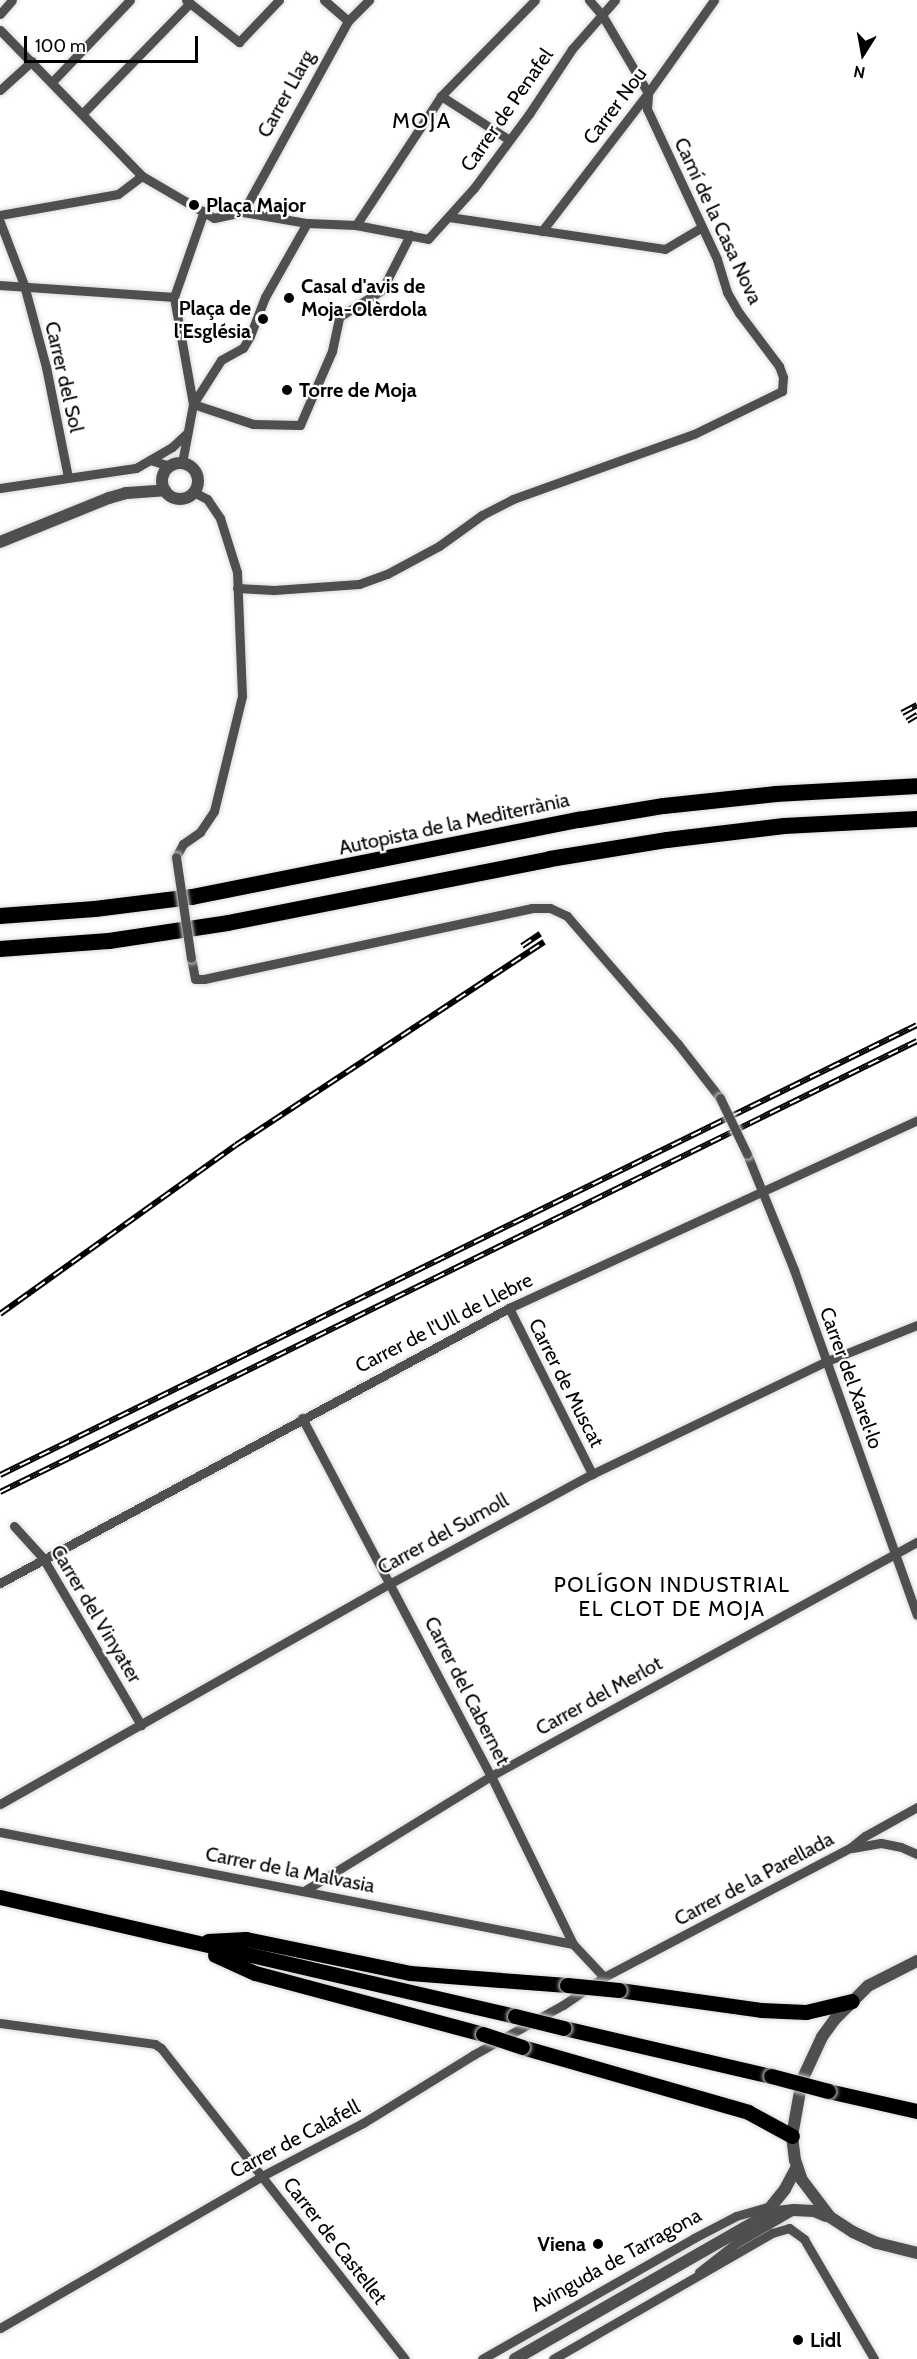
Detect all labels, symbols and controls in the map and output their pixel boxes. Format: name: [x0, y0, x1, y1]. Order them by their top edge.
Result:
scale bar: [27, 24, 201, 62]
north arrow: [833, 24, 893, 84]
text: 100 m: [35, 35, 86, 57]
street label: Carrer de Penafel: [456, 44, 558, 176]
street label: Carrer Llarg: [252, 46, 320, 142]
text: N: [852, 62, 867, 83]
street label: Carrer Nou: [578, 63, 652, 149]
district label: MOJA: [392, 108, 452, 134]
street label: Camí de la Casa Nova: [669, 134, 767, 308]
place label: Plaça Major: [206, 193, 306, 217]
marker: Plaça Major: [187, 198, 201, 212]
place label: Casal d'avis de Moja-Olèrdola: [301, 274, 427, 321]
marker: Casal d'avis de Moja-Olèrdola: [282, 291, 296, 305]
place label: Plaça de l'Església: [174, 296, 251, 343]
marker: Plaça de l'Església: [256, 312, 270, 326]
street label: Carrer del Sol: [40, 319, 88, 435]
place label: Torre de Moja: [299, 378, 417, 402]
marker: Torre de Moja: [280, 383, 294, 397]
street label: Autopista de la Mediterrània: [337, 788, 571, 860]
street label: Carrer de l'Ull de Llebre: [351, 1268, 537, 1378]
street label: Carrer del Xarel·lo: [814, 1304, 888, 1452]
street label: Carrer de Muscat: [523, 1315, 609, 1451]
street label: Carrer del Sumoll: [373, 1488, 513, 1580]
street label: Carrer del Vinyater: [45, 1541, 147, 1687]
district label: POLÍGON INDUSTRIAL EL CLOT DE MOJA: [554, 1572, 790, 1622]
street label: Carrer del Cabernet: [419, 1613, 515, 1769]
street label: Carrer del Merlot: [532, 1651, 666, 1741]
street label: Carrer de la Parellada: [670, 1827, 838, 1931]
street label: Carrer de la Malvasia: [203, 1842, 377, 1898]
street label: Carrer de Calafell: [226, 2095, 364, 2183]
street label: Carrer de Castellet: [278, 2173, 392, 2309]
street label: Avinguda de Tarragona: [527, 2203, 705, 2317]
place label: Viena: [538, 2232, 586, 2256]
marker: Viena: [591, 2237, 605, 2251]
place label: Lidl: [810, 2328, 841, 2352]
marker: Lidl: [791, 2333, 805, 2347]

